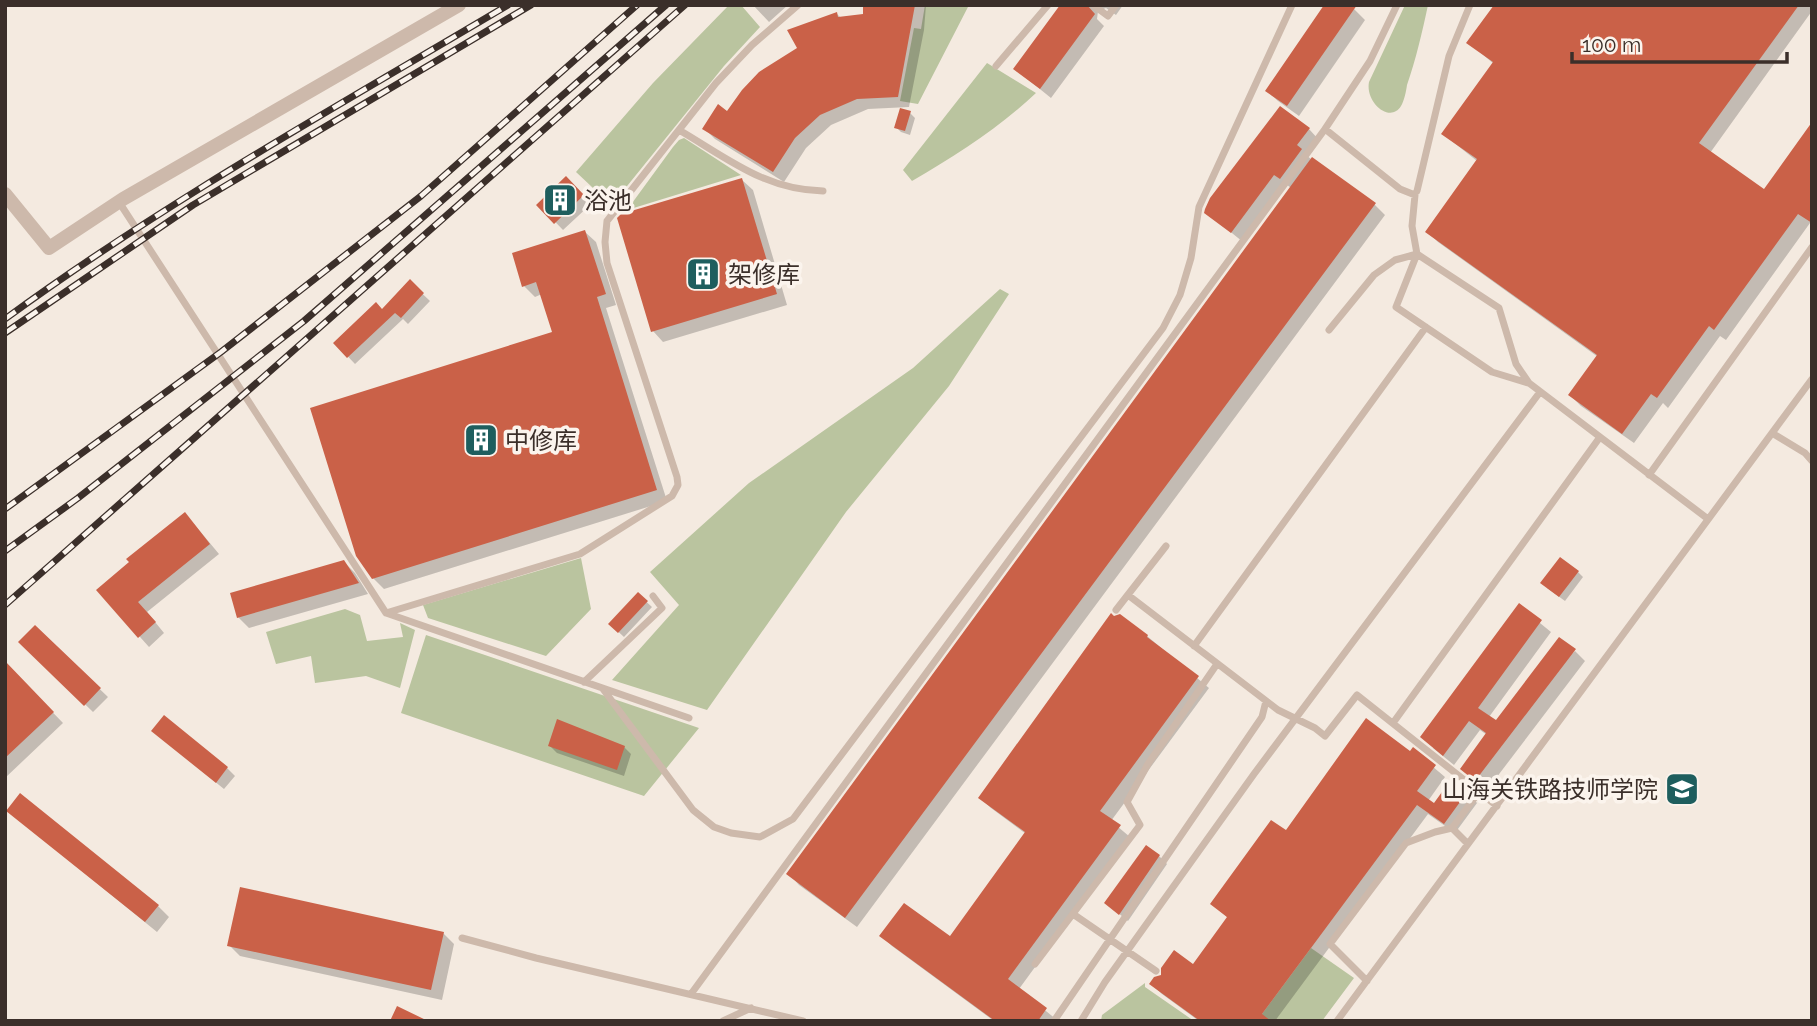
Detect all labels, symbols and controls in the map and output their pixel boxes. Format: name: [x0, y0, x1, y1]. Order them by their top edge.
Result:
scale bar: [1572, 21, 1787, 65]
text: 100 m: [1582, 32, 1641, 57]
building icon: 浴池: [541, 181, 579, 219]
place label: 浴池: [584, 186, 632, 215]
building icon: 架修库: [684, 255, 722, 293]
place label: 架修库: [728, 260, 800, 289]
building icon: 中修库: [462, 421, 500, 459]
place label: 中修库: [505, 426, 577, 455]
school or university icon: 山海关铁路技师学院: [1663, 770, 1701, 808]
place label: 山海关铁路技师学院: [1442, 775, 1658, 804]

